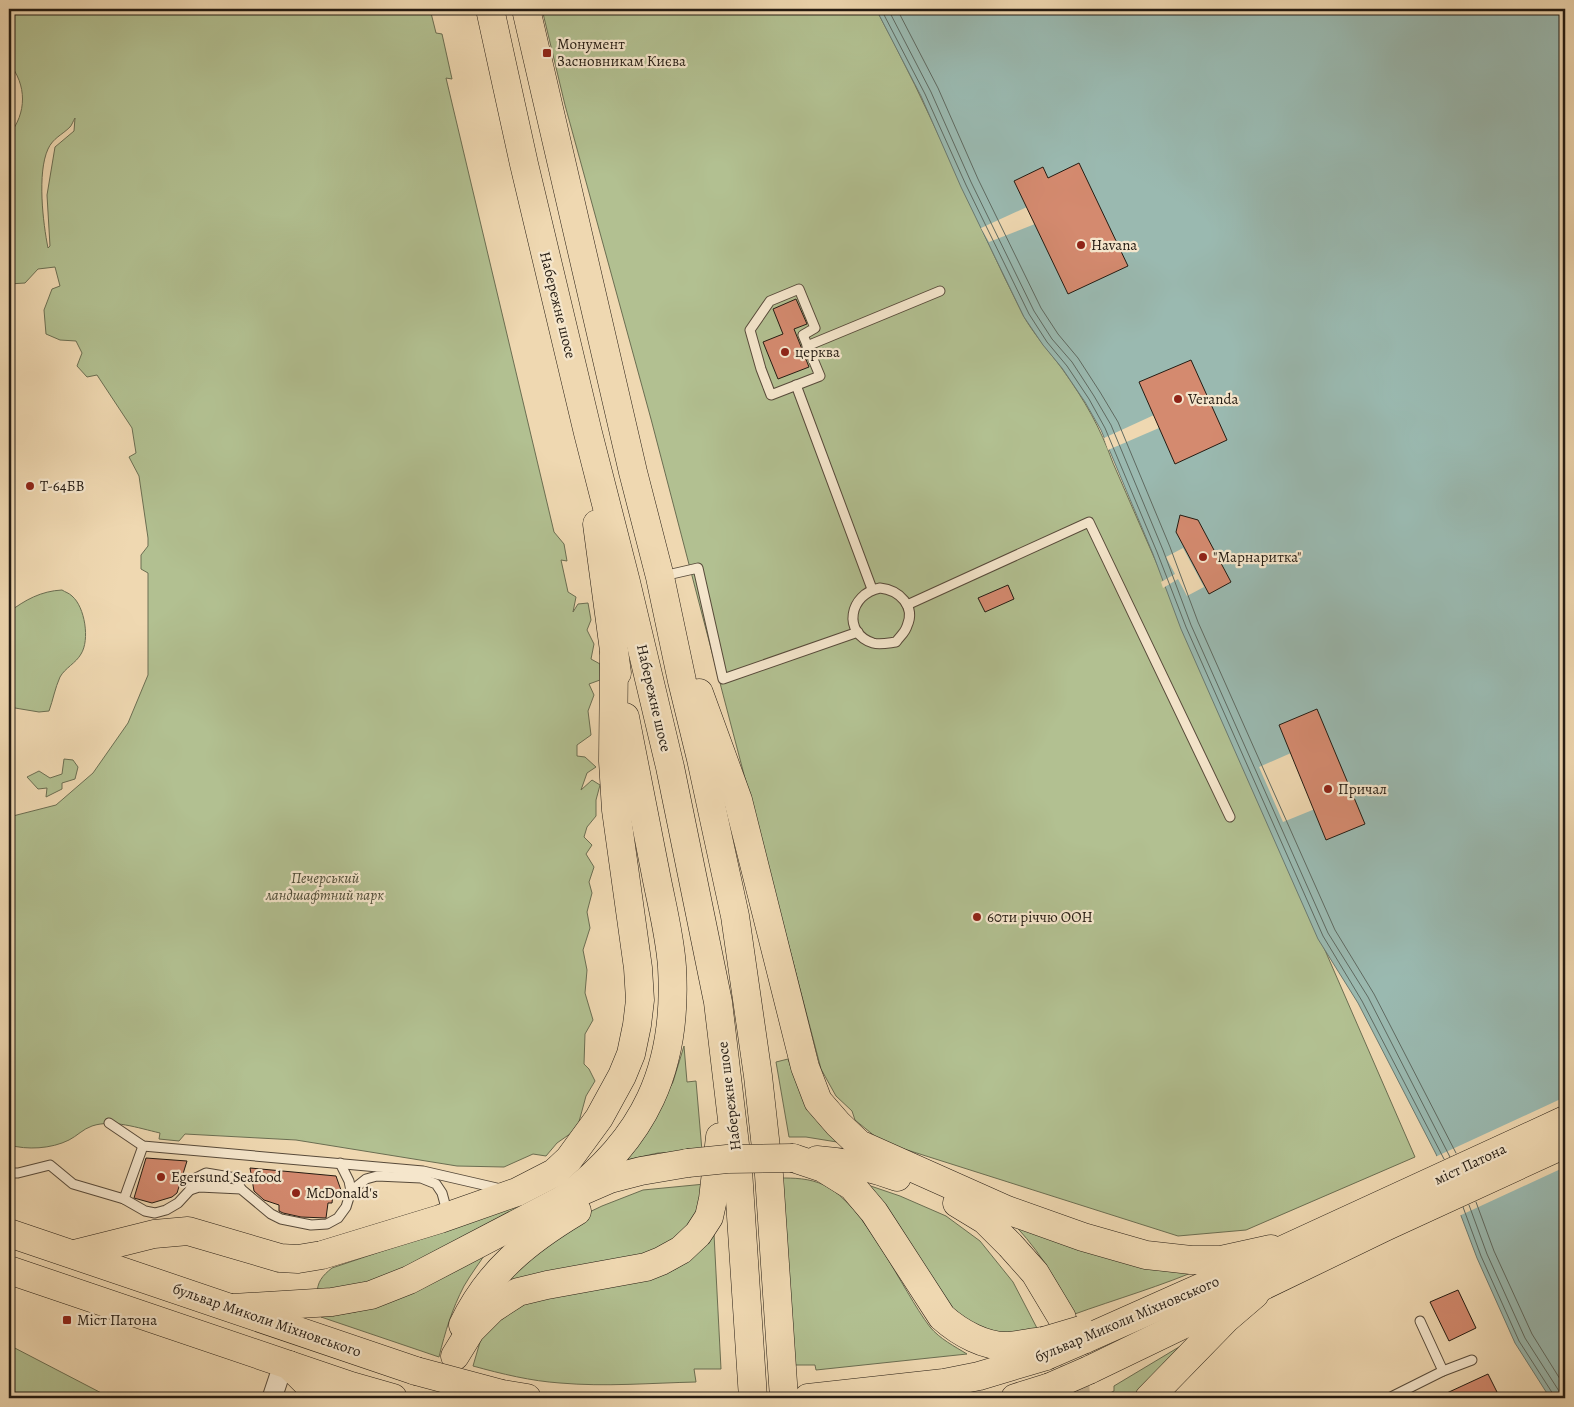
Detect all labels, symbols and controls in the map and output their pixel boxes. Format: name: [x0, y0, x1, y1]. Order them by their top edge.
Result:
place label: Монумент Засновникам Києва: [557, 34, 686, 71]
marker: Монумент Засновникам Києва: [541, 47, 553, 59]
place label: Havana: [1091, 235, 1137, 255]
marker: Havana: [1075, 239, 1087, 251]
street label: Набережне шосе: [535, 249, 581, 361]
place label: церква: [795, 342, 840, 362]
marker: церква: [779, 346, 791, 358]
place label: Veranda: [1187, 389, 1239, 409]
marker: Veranda: [1172, 393, 1184, 405]
place label: Т-64БВ: [40, 476, 85, 496]
marker: Т-64БВ: [24, 480, 36, 492]
place label: "Марнаритка": [1213, 547, 1302, 567]
marker: "Марнаритка": [1197, 551, 1209, 563]
street label: Набережне шосе: [632, 642, 676, 754]
place label: Причал: [1338, 779, 1387, 799]
marker: Причал: [1322, 783, 1334, 795]
park label: Печерський ландшафтний парк: [265, 868, 384, 905]
place label: 60ти річчю ООН: [987, 907, 1093, 927]
marker: 60ти річчю ООН: [971, 911, 983, 923]
street label: Набережне шосе: [712, 1040, 746, 1152]
street label: міст Патона: [1431, 1139, 1509, 1189]
place label: Egersund Seafood: [171, 1167, 283, 1187]
marker: Egersund Seafood: [155, 1171, 167, 1183]
place label: McDonald's: [306, 1183, 378, 1203]
marker: McDonald's: [290, 1187, 302, 1199]
street label: бульвар Миколи Міхновського: [1032, 1271, 1222, 1367]
street label: бульвар Миколи Міхновського: [170, 1278, 364, 1362]
place label: Міст Патона: [77, 1310, 157, 1330]
marker: Міст Патона: [61, 1314, 73, 1326]

